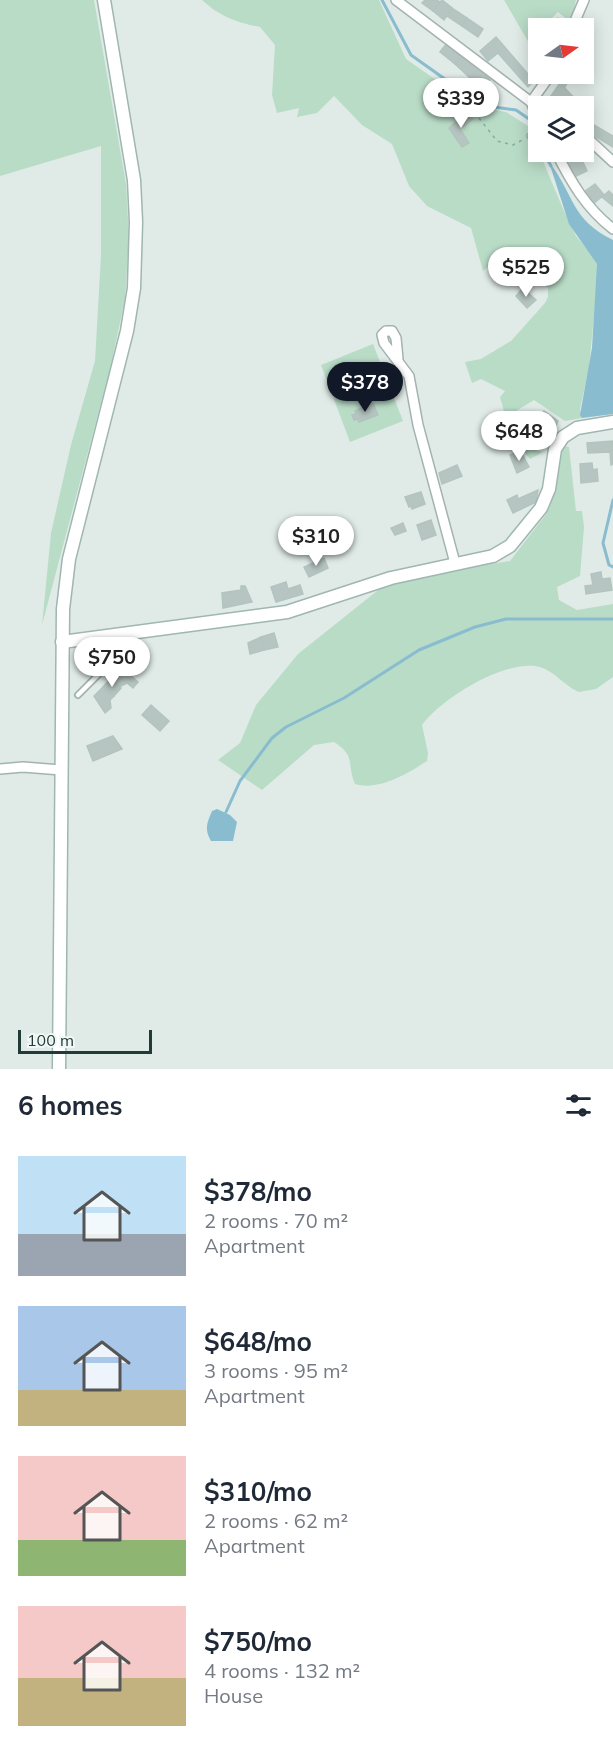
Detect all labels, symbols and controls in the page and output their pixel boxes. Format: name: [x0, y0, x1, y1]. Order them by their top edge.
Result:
north arrow: [528, 18, 594, 84]
map controls: [528, 18, 594, 162]
pin: $339: [425, 78, 497, 129]
text: $339: [437, 85, 485, 110]
button: layers: [528, 96, 594, 162]
pin: $525: [490, 247, 562, 298]
text: $525: [502, 254, 550, 279]
pin: $378: [329, 362, 401, 413]
text: $378: [341, 369, 389, 394]
pin: $648: [483, 411, 555, 462]
text: $648: [495, 418, 543, 443]
pin: $310: [280, 516, 352, 567]
text: $310: [292, 523, 340, 548]
pin: $750: [76, 637, 148, 688]
text: $750: [88, 644, 136, 669]
scale bar: [18, 1027, 152, 1054]
text: 100 m: [27, 1030, 74, 1050]
text: 6 homes: [18, 1089, 122, 1122]
icon: filters: [562, 1089, 595, 1122]
text: $378/mo: [204, 1175, 312, 1208]
icon: home: [66, 1180, 138, 1252]
text: 2 rooms · 70 m²: [204, 1208, 348, 1233]
text: Apartment: [204, 1233, 305, 1258]
text: $648/mo: [204, 1325, 312, 1358]
icon: home: [66, 1330, 138, 1402]
text: 3 rooms · 95 m²: [204, 1358, 348, 1383]
text: Apartment: [204, 1383, 305, 1408]
text: $310/mo: [204, 1475, 312, 1508]
icon: home: [66, 1480, 138, 1552]
text: 2 rooms · 62 m²: [204, 1508, 348, 1533]
text: Apartment: [204, 1533, 305, 1558]
text: $750/mo: [204, 1625, 312, 1658]
icon: home: [66, 1630, 138, 1702]
text: 4 rooms · 132 m²: [204, 1658, 360, 1683]
text: House: [204, 1683, 263, 1708]

